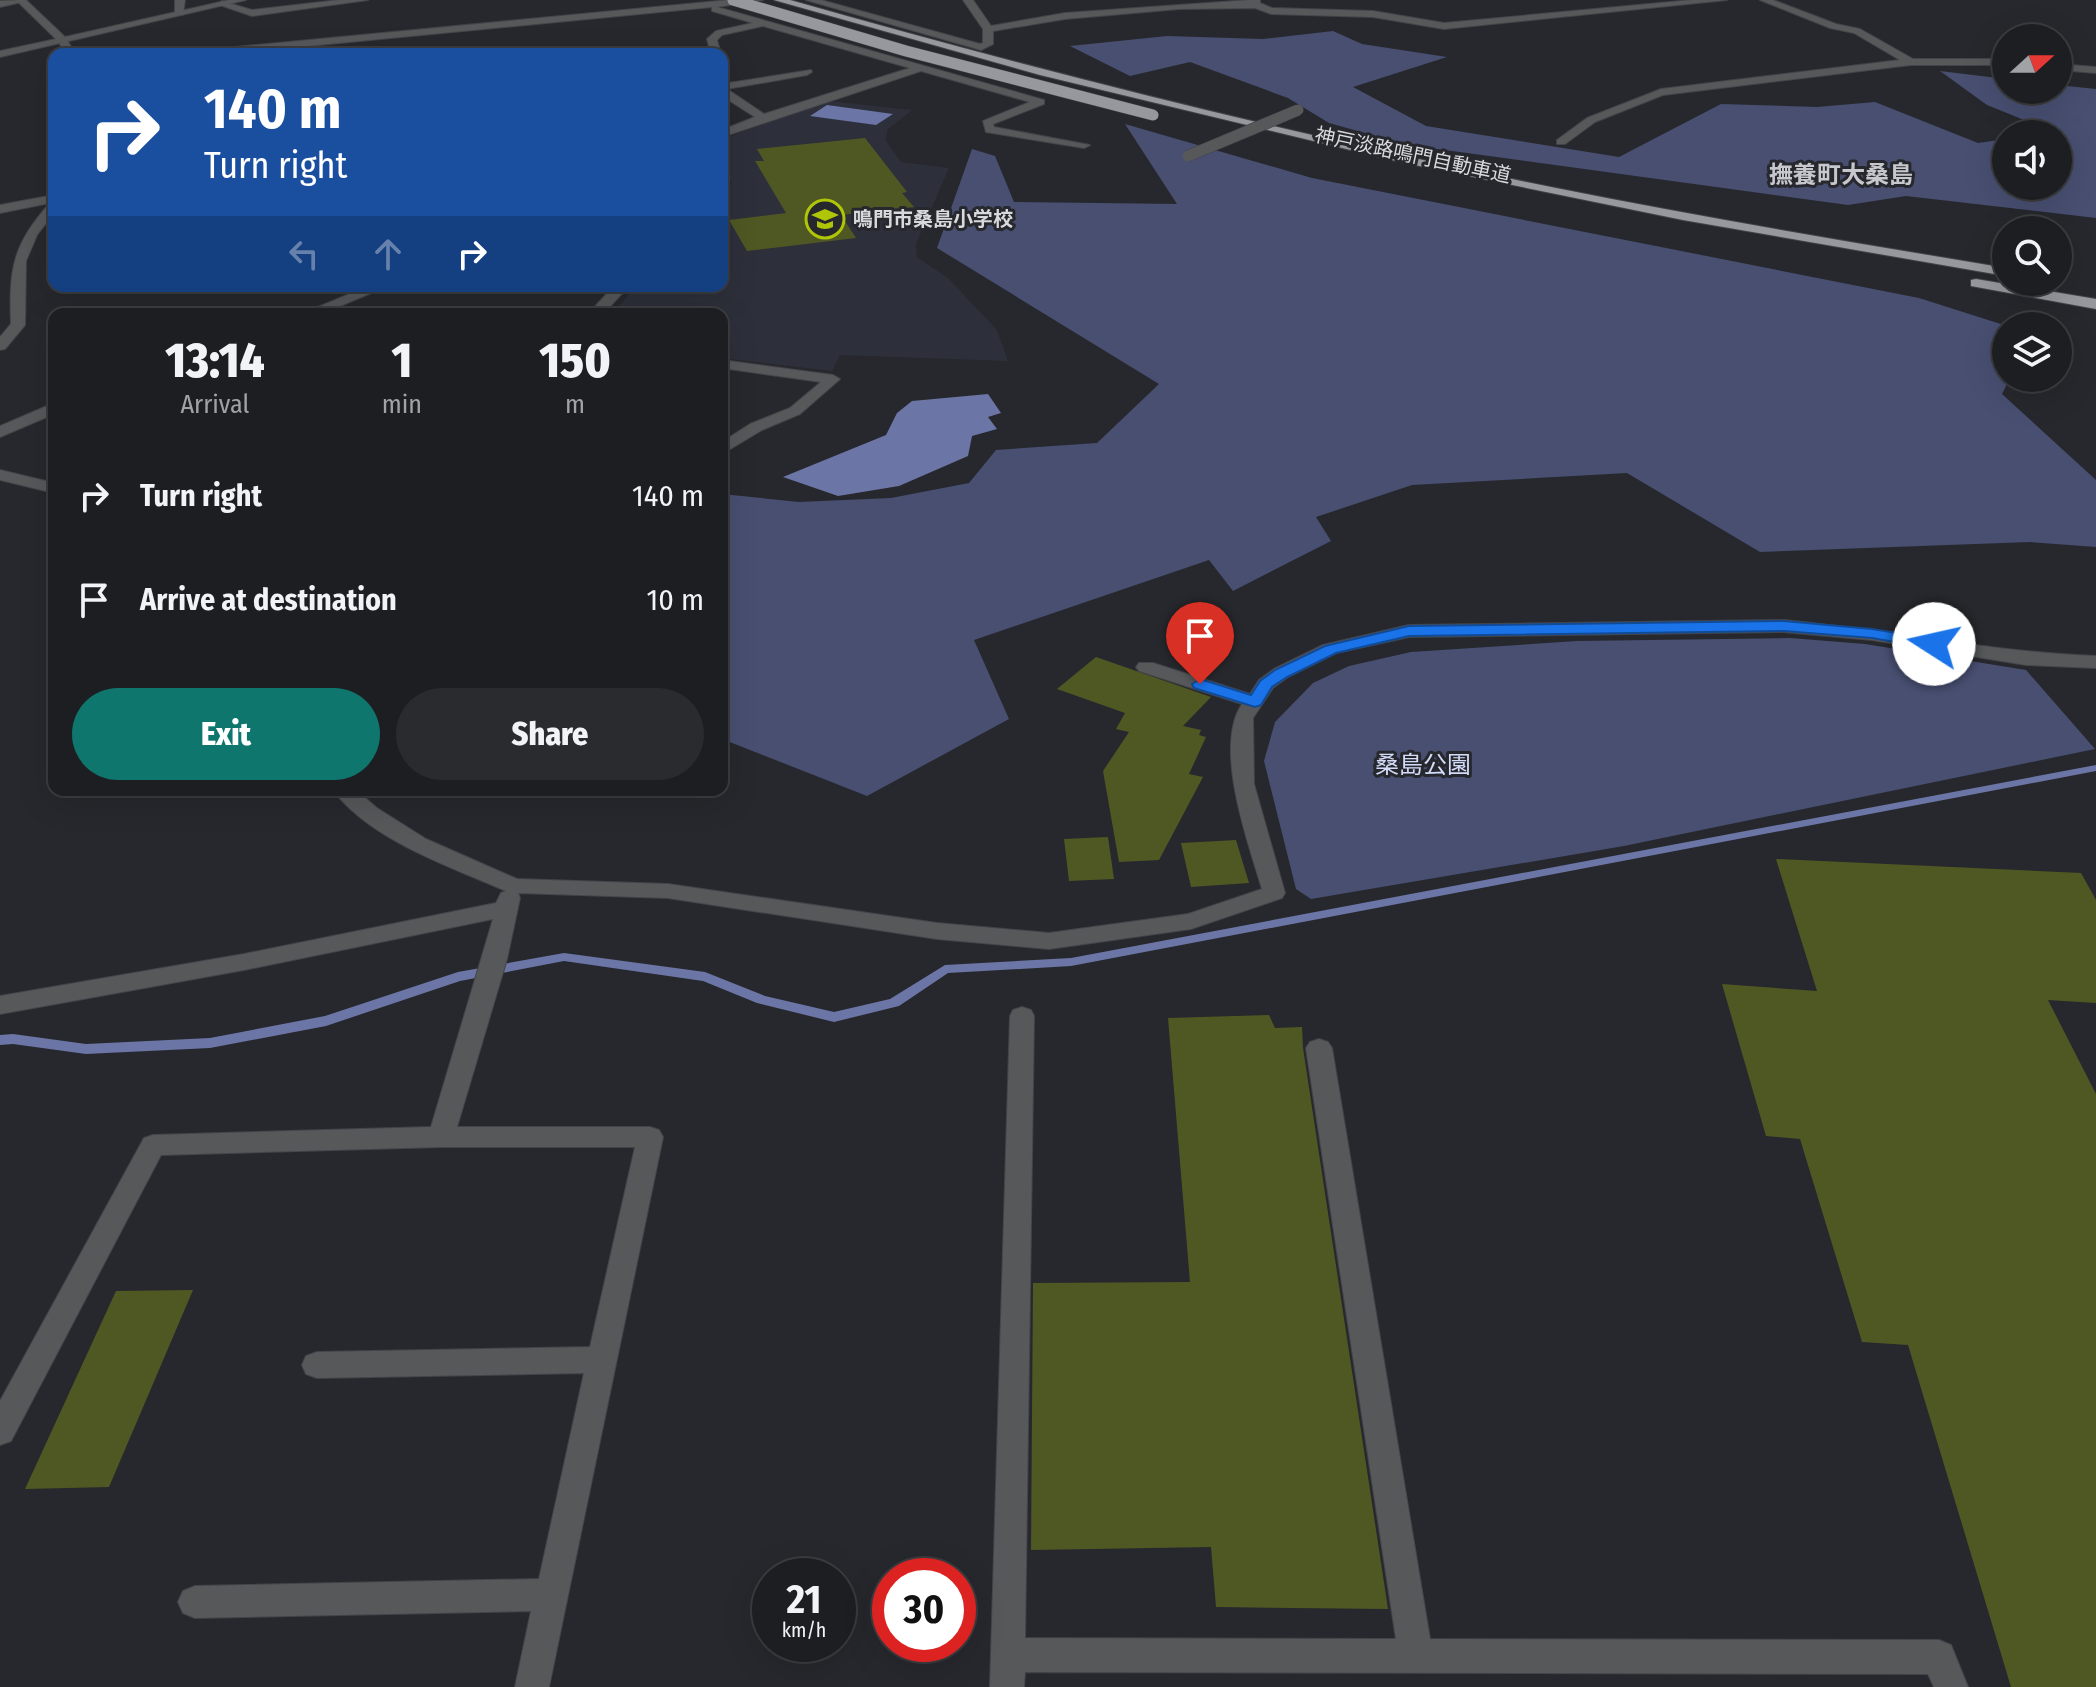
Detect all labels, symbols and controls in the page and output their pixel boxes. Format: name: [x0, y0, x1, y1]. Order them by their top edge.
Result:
north arrow: [1992, 24, 2072, 104]
map controls: [1992, 24, 2072, 392]
text: 140 m: [204, 76, 341, 143]
icon: right: [72, 80, 176, 184]
button: sound: [1992, 120, 2072, 200]
street label: 神戸淡路鳴門自動車道: [1313, 122, 1513, 188]
text: Turn right: [204, 144, 347, 188]
district label: 撫養町大桑島: [1769, 161, 1913, 189]
school or university icon: 鳴門市桑島小学校: [804, 198, 846, 240]
place label: 鳴門市桑島小学校: [853, 207, 1013, 231]
button: search: [1992, 216, 2072, 296]
icon: left: [282, 232, 326, 276]
icon: ahead: [366, 232, 410, 276]
icon: right: [450, 232, 494, 276]
button: layers: [1992, 312, 2072, 392]
text: 13:14: [165, 332, 265, 390]
text: 1: [392, 332, 412, 390]
text: 150: [539, 332, 611, 390]
text: Arrival: [180, 389, 249, 420]
text: min: [382, 389, 422, 420]
text: m: [565, 389, 585, 420]
icon: right: [72, 474, 116, 518]
text: Turn right: [140, 478, 262, 514]
text: 140 m: [632, 478, 704, 514]
icon: arrive: [72, 578, 116, 622]
text: Arrive at destination: [140, 582, 397, 618]
text: 10 m: [647, 582, 704, 618]
pin: [1166, 602, 1234, 684]
position arrow: [1892, 602, 1976, 686]
icon: arrive: [1178, 614, 1222, 658]
button: Exit: [72, 688, 380, 780]
button: Share: [396, 688, 704, 780]
park label: 桑島公園: [1375, 751, 1471, 779]
speed limit sign: 30: [872, 1558, 976, 1662]
text: 21: [787, 1576, 821, 1624]
text: km/h: [782, 1618, 826, 1642]

